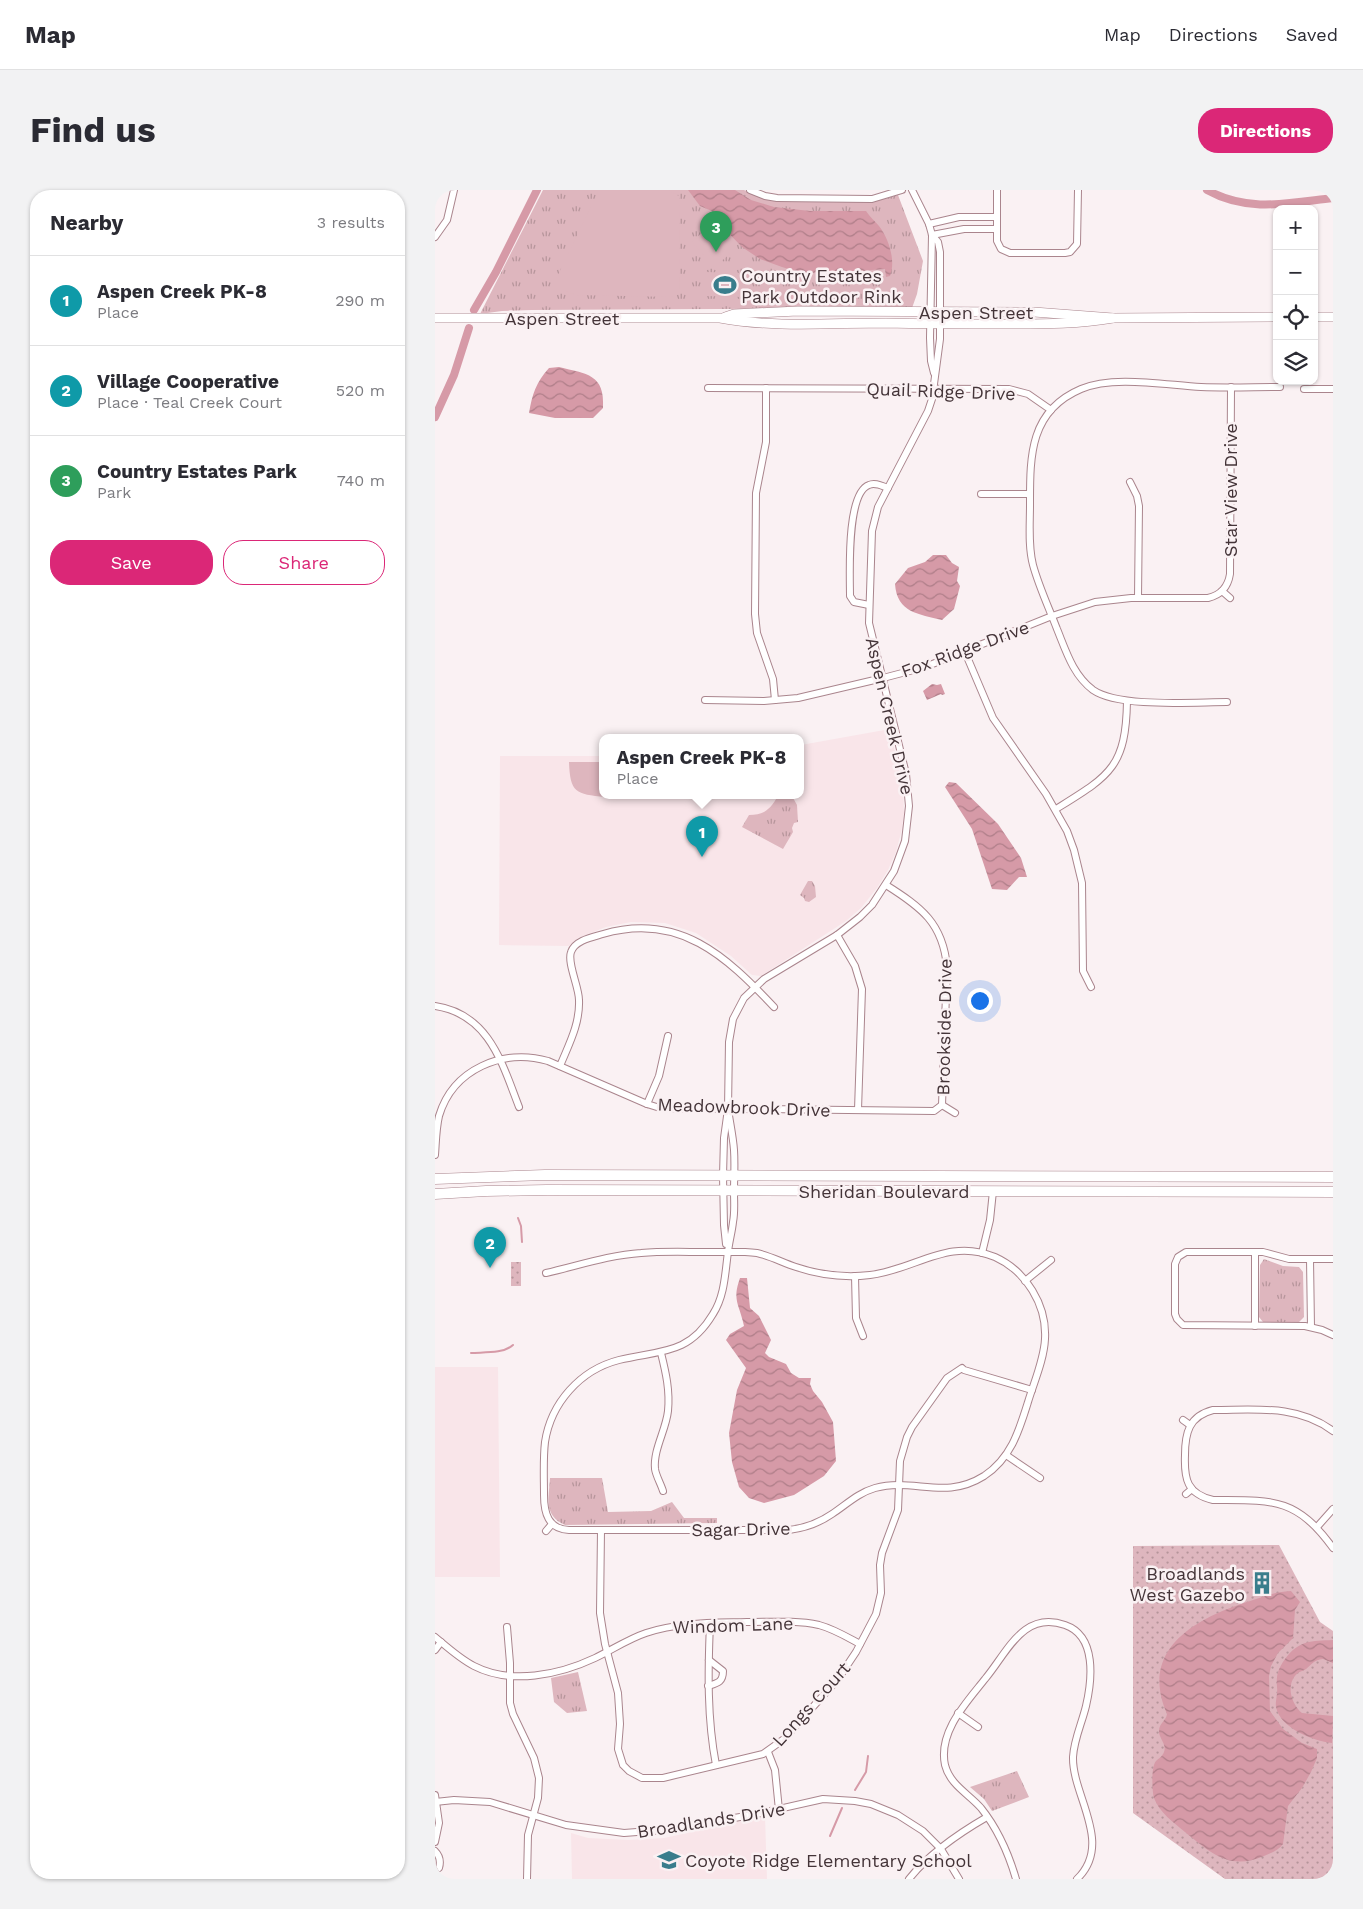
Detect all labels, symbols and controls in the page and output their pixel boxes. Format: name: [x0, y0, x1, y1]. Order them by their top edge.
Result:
text: Map: [25, 21, 76, 49]
text: Map: [1104, 24, 1141, 45]
text: Directions: [1169, 24, 1258, 45]
text: Saved: [1286, 24, 1338, 45]
button: Directions: [1198, 108, 1333, 153]
text: Find us: [30, 109, 156, 151]
map controls: [1273, 205, 1318, 385]
button: +: [1273, 205, 1318, 250]
text: Nearby: [50, 210, 123, 235]
pin: 3: [700, 211, 732, 252]
text: 3 results: [317, 213, 385, 232]
button: −: [1273, 250, 1318, 295]
place label: Country Estates Park Outdoor Rink: [741, 265, 902, 307]
sports icon: Country Estates Park Outdoor Rink: [712, 272, 738, 298]
text: Aspen Creek PK-8: [97, 280, 267, 303]
text: 1: [63, 291, 69, 310]
text: 290 m: [335, 291, 385, 310]
button: locate: [1273, 295, 1318, 340]
street label: Aspen Street: [919, 302, 1034, 323]
text: Place: [97, 303, 139, 322]
street label: Aspen Street: [505, 308, 620, 329]
button: layers: [1273, 340, 1318, 385]
text: Village Cooperative: [97, 370, 279, 393]
street label: Quail Ridge Drive: [866, 378, 1016, 404]
text: 2: [61, 381, 71, 400]
text: 520 m: [336, 381, 385, 400]
text: Place · Teal Creek Court: [97, 393, 282, 412]
street label: Star View Drive: [1220, 423, 1241, 557]
text: Country Estates Park: [97, 460, 297, 483]
text: 3: [61, 471, 71, 490]
text: 740 m: [337, 471, 385, 490]
text: Park: [97, 483, 131, 502]
button: Save: [50, 540, 213, 585]
button: Share: [223, 540, 385, 585]
street label: Fox Ridge Drive: [898, 616, 1032, 682]
street label: Aspen Creek Drive: [862, 635, 918, 797]
popup: [599, 734, 804, 799]
text: Aspen Creek PK-8: [617, 746, 786, 769]
text: Place: [617, 769, 658, 788]
pin: 1: [686, 816, 718, 857]
street label: Brookside Drive: [932, 958, 956, 1096]
your location: [967, 988, 993, 1014]
street label: Meadowbrook Drive: [657, 1093, 831, 1121]
street label: Sheridan Boulevard: [799, 1181, 969, 1202]
pin: 2: [474, 1227, 506, 1268]
street label: Sagar Drive: [691, 1518, 791, 1540]
place label: Broadlands West Gazebo: [1130, 1563, 1245, 1605]
building icon: Broadlands West Gazebo: [1249, 1570, 1275, 1596]
street label: Windom Lane: [672, 1612, 794, 1638]
street label: Longs Court: [768, 1657, 855, 1751]
street label: Broadlands Drive: [635, 1798, 787, 1842]
school or university icon: Coyote Ridge Elementary School: [656, 1847, 682, 1873]
place label: Coyote Ridge Elementary School: [685, 1850, 972, 1871]

